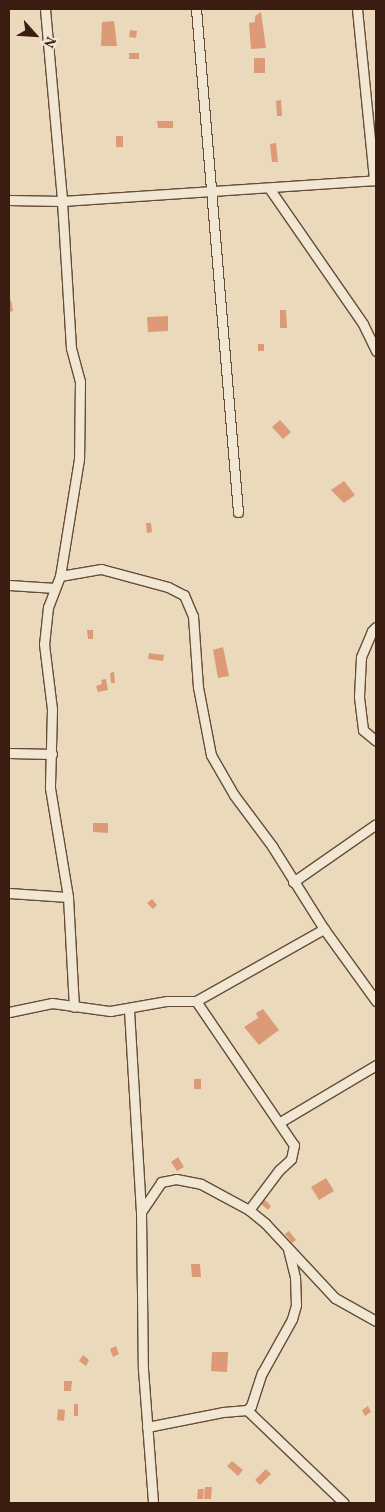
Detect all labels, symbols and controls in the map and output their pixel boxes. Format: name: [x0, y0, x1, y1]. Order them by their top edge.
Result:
north arrow: [10, 10, 60, 60]
text: N: [38, 33, 60, 51]

